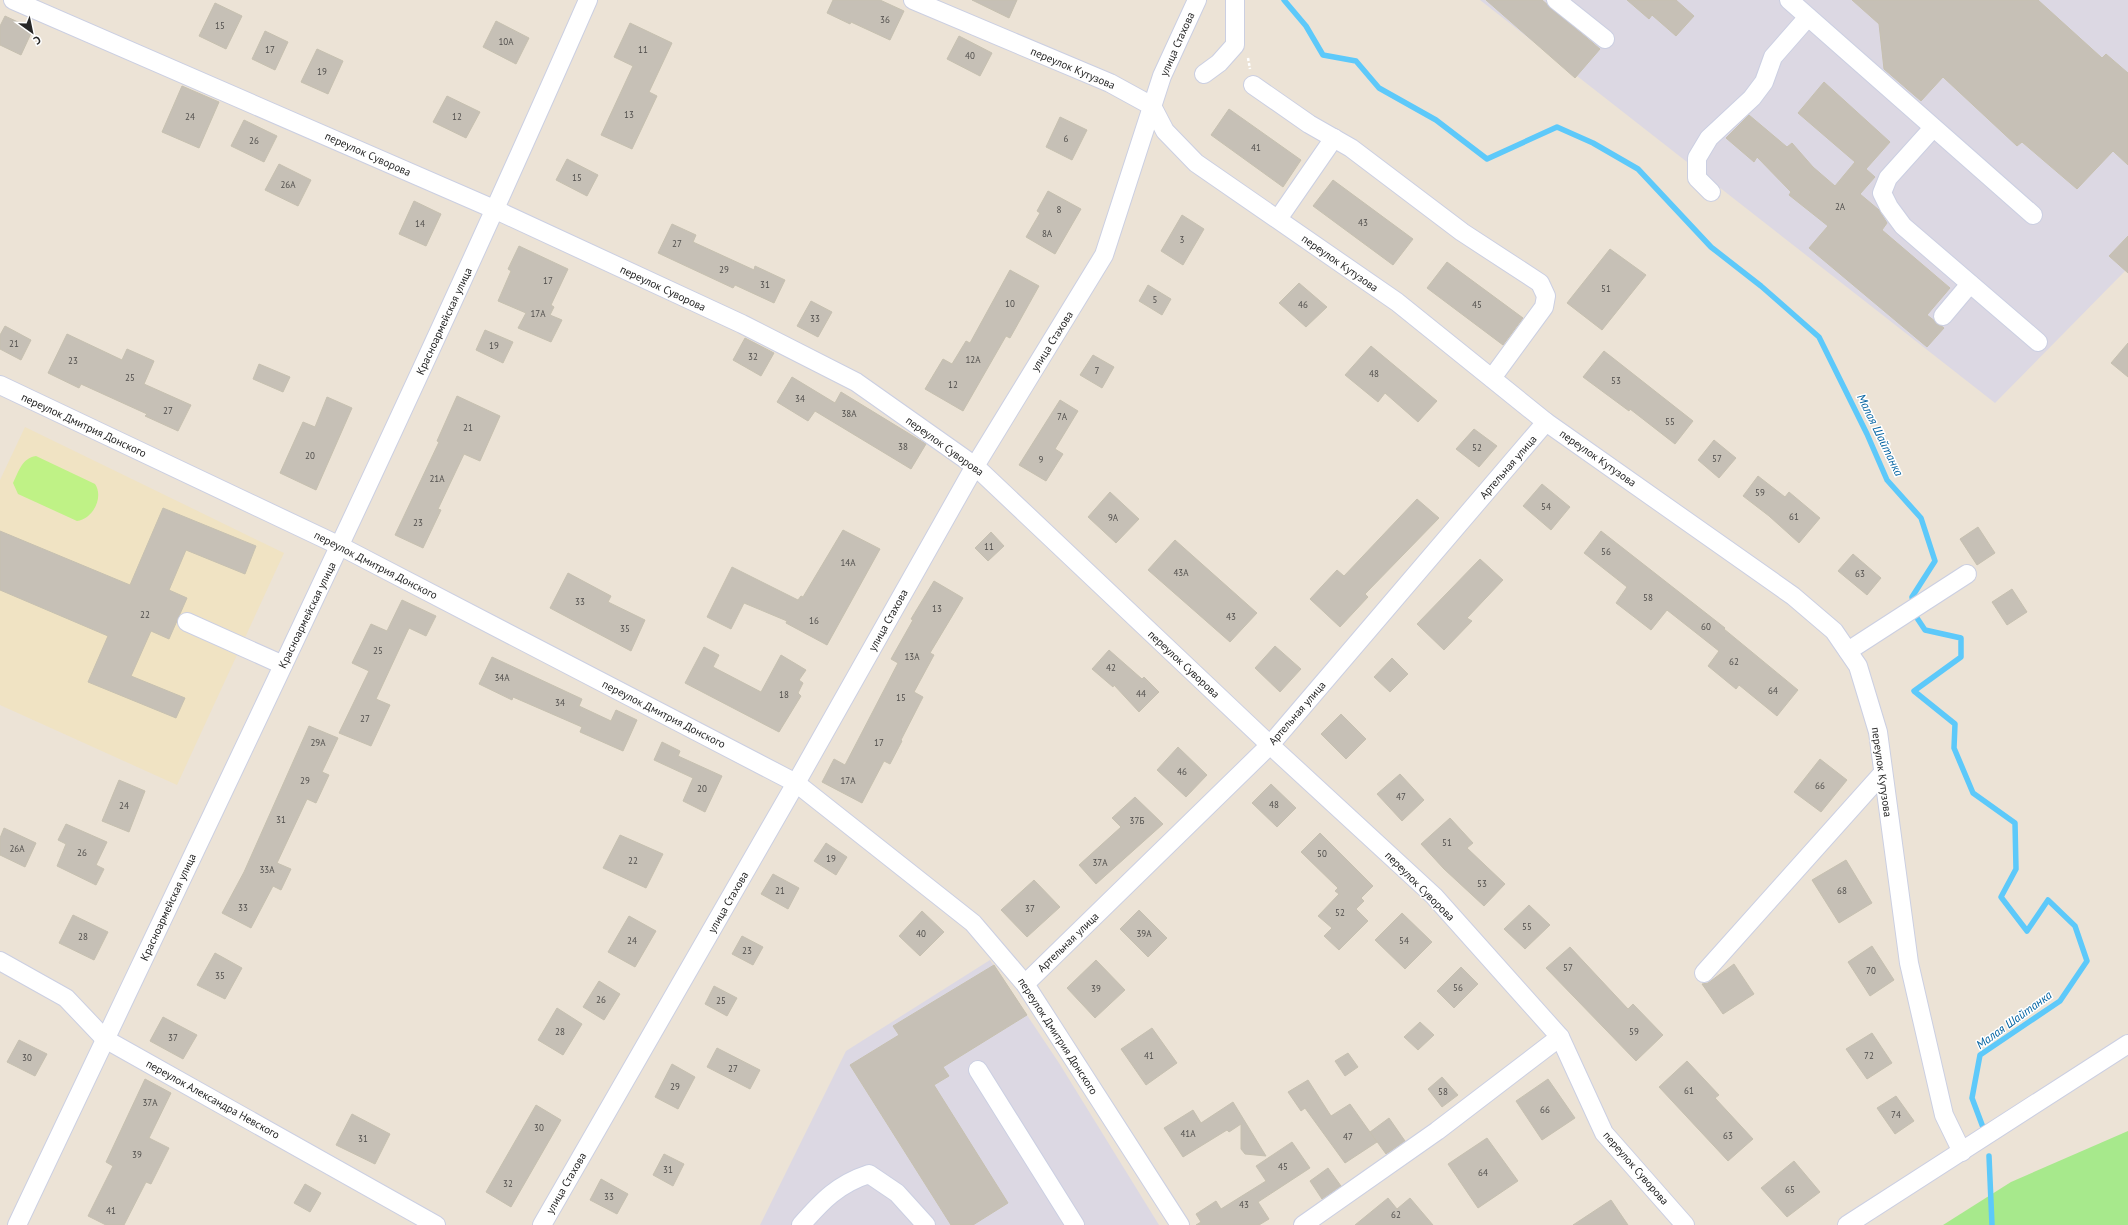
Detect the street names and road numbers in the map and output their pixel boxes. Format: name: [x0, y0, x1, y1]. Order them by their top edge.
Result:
street label: улица Стахова: [1157, 10, 1197, 78]
street label: переулок Кутузова: [1029, 44, 1117, 92]
street label: переулок Суворова: [323, 129, 413, 179]
street label: переулок Кутузова: [1299, 231, 1381, 295]
street label: переулок Суворова: [618, 262, 708, 314]
street label: Красноармейская улица: [413, 265, 475, 377]
street label: улица Стахова: [1028, 308, 1076, 374]
street label: переулок Дмитрия Донского: [19, 390, 149, 460]
street label: переулок Суворова: [903, 413, 987, 479]
street label: переулок Кутузова: [1557, 426, 1639, 490]
street label: Артельная улица: [1476, 432, 1540, 502]
street label: переулок Дмитрия Донского: [312, 528, 440, 602]
street label: Красноармейская улица: [275, 559, 339, 671]
street label: улица Стахова: [865, 587, 911, 653]
street label: переулок Суворова: [1145, 627, 1223, 701]
street label: переулок Дмитрия Донского: [600, 677, 728, 751]
street label: Артельная улица: [1265, 678, 1329, 748]
street label: переулок Кутузова: [1869, 726, 1895, 818]
street label: переулок Суворова: [1382, 848, 1458, 924]
street label: Красноармейская улица: [137, 851, 199, 963]
street label: улица Стахова: [705, 869, 751, 935]
street label: Артельная улица: [1034, 909, 1102, 975]
street label: переулок Дмитрия Донского: [1015, 975, 1101, 1097]
street label: переулок Александра Невского: [144, 1056, 282, 1142]
street label: переулок Суворова: [1600, 1128, 1672, 1208]
street label: улица Стахова: [543, 1150, 589, 1216]

